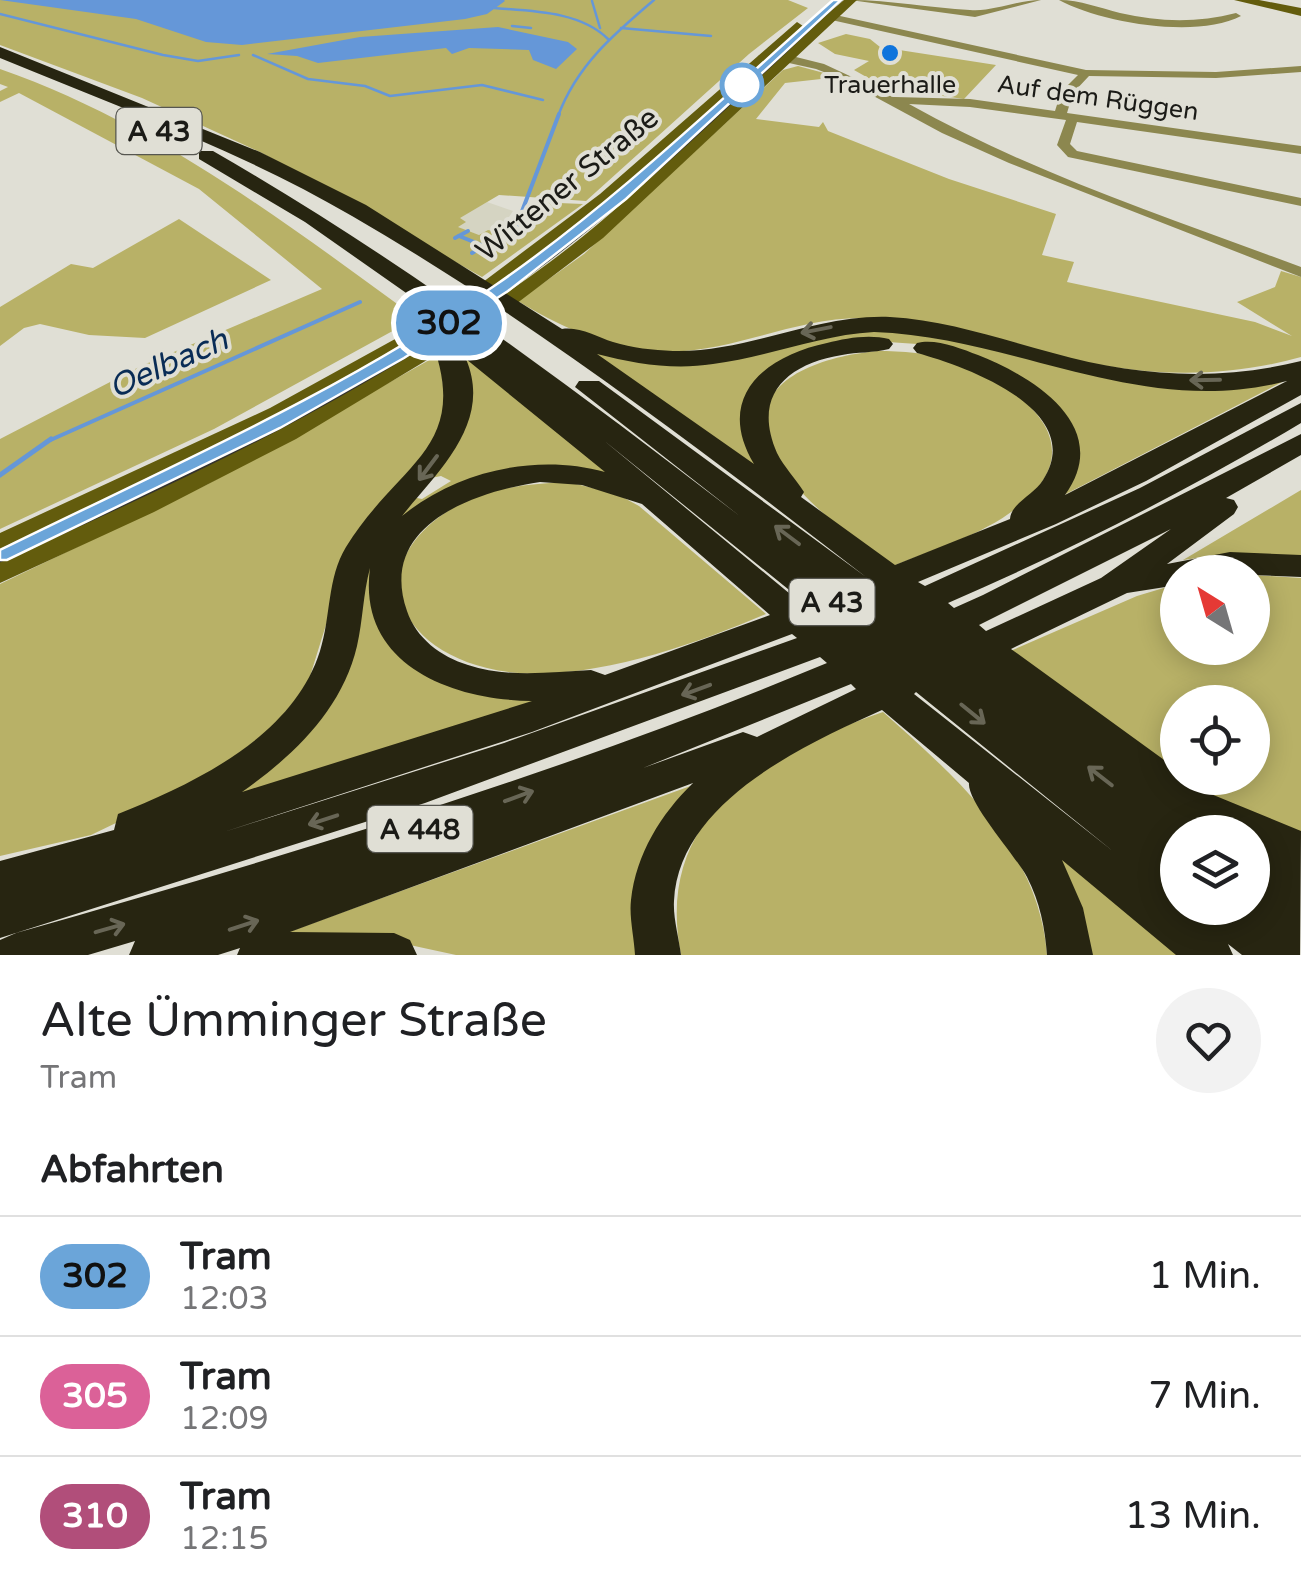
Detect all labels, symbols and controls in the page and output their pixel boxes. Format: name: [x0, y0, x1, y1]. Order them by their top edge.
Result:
marker: Trauerhalle: [879, 42, 901, 64]
unlabelled marker: [721, 64, 763, 106]
street label: Auf dem Rüggen: [995, 69, 1200, 127]
place label: Trauerhalle: [824, 70, 956, 100]
street label: Wittener Straße: [468, 99, 666, 269]
road number: A 43: [116, 108, 202, 154]
line badge: 302: [392, 290, 506, 356]
text: 302: [416, 302, 482, 344]
water label: Oelbach: [103, 320, 235, 407]
one-way arrow: [801, 321, 833, 340]
one-way arrow: [1189, 371, 1221, 390]
one-way arrow: [418, 454, 439, 481]
one-way arrow: [774, 525, 801, 546]
north arrow: [1160, 555, 1270, 665]
map controls: [1160, 555, 1270, 925]
road number: A 43: [790, 579, 874, 625]
one-way arrow: [681, 682, 712, 700]
button: locate: [1160, 685, 1270, 795]
one-way arrow: [960, 703, 986, 725]
one-way arrow: [1087, 765, 1114, 786]
one-way arrow: [503, 785, 533, 803]
road number: A 448: [368, 806, 472, 852]
one-way arrow: [308, 812, 339, 830]
button: layers: [1160, 815, 1270, 925]
one-way arrow: [228, 915, 260, 933]
one-way arrow: [94, 918, 125, 937]
button: heart: [1156, 988, 1261, 1093]
text: Alte Ümminger Straße: [40, 992, 547, 1050]
text: Tram: [40, 1059, 117, 1097]
text: Abfahrten: [40, 1147, 224, 1193]
text: Tram: [180, 1234, 272, 1280]
text: 1 Min.: [1148, 1253, 1261, 1299]
text: 302: [62, 1255, 128, 1297]
text: 12:03: [180, 1280, 269, 1318]
text: Tram: [180, 1354, 272, 1400]
text: 7 Min.: [1148, 1373, 1261, 1419]
text: 305: [62, 1375, 128, 1417]
text: 12:09: [180, 1400, 269, 1438]
text: Tram: [180, 1474, 272, 1520]
text: 13 Min.: [1125, 1493, 1261, 1539]
text: 310: [62, 1495, 128, 1537]
text: 12:15: [180, 1520, 269, 1558]

